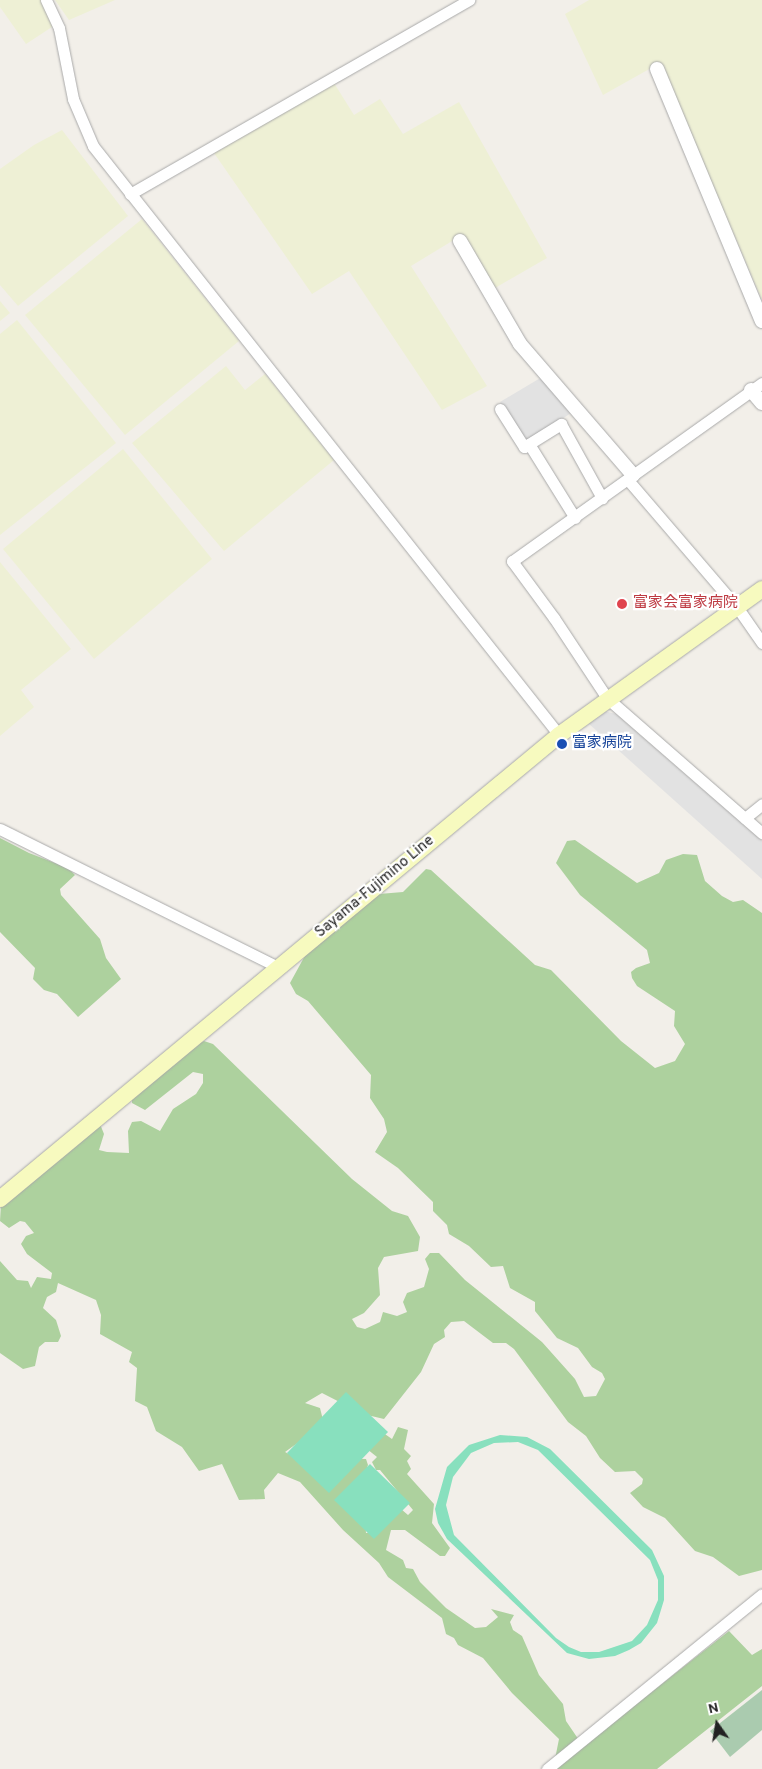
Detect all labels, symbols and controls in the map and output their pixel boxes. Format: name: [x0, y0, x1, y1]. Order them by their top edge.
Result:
place label: 富家会富家病院: [633, 595, 738, 613]
marker: 富家会富家病院: [615, 597, 629, 611]
place label: 富家病院: [572, 735, 632, 753]
marker: 富家病院: [556, 738, 568, 750]
street label: Sayama-Fujimino Line: [312, 832, 438, 942]
north arrow: [692, 1699, 742, 1749]
text: N: [707, 1699, 720, 1718]

